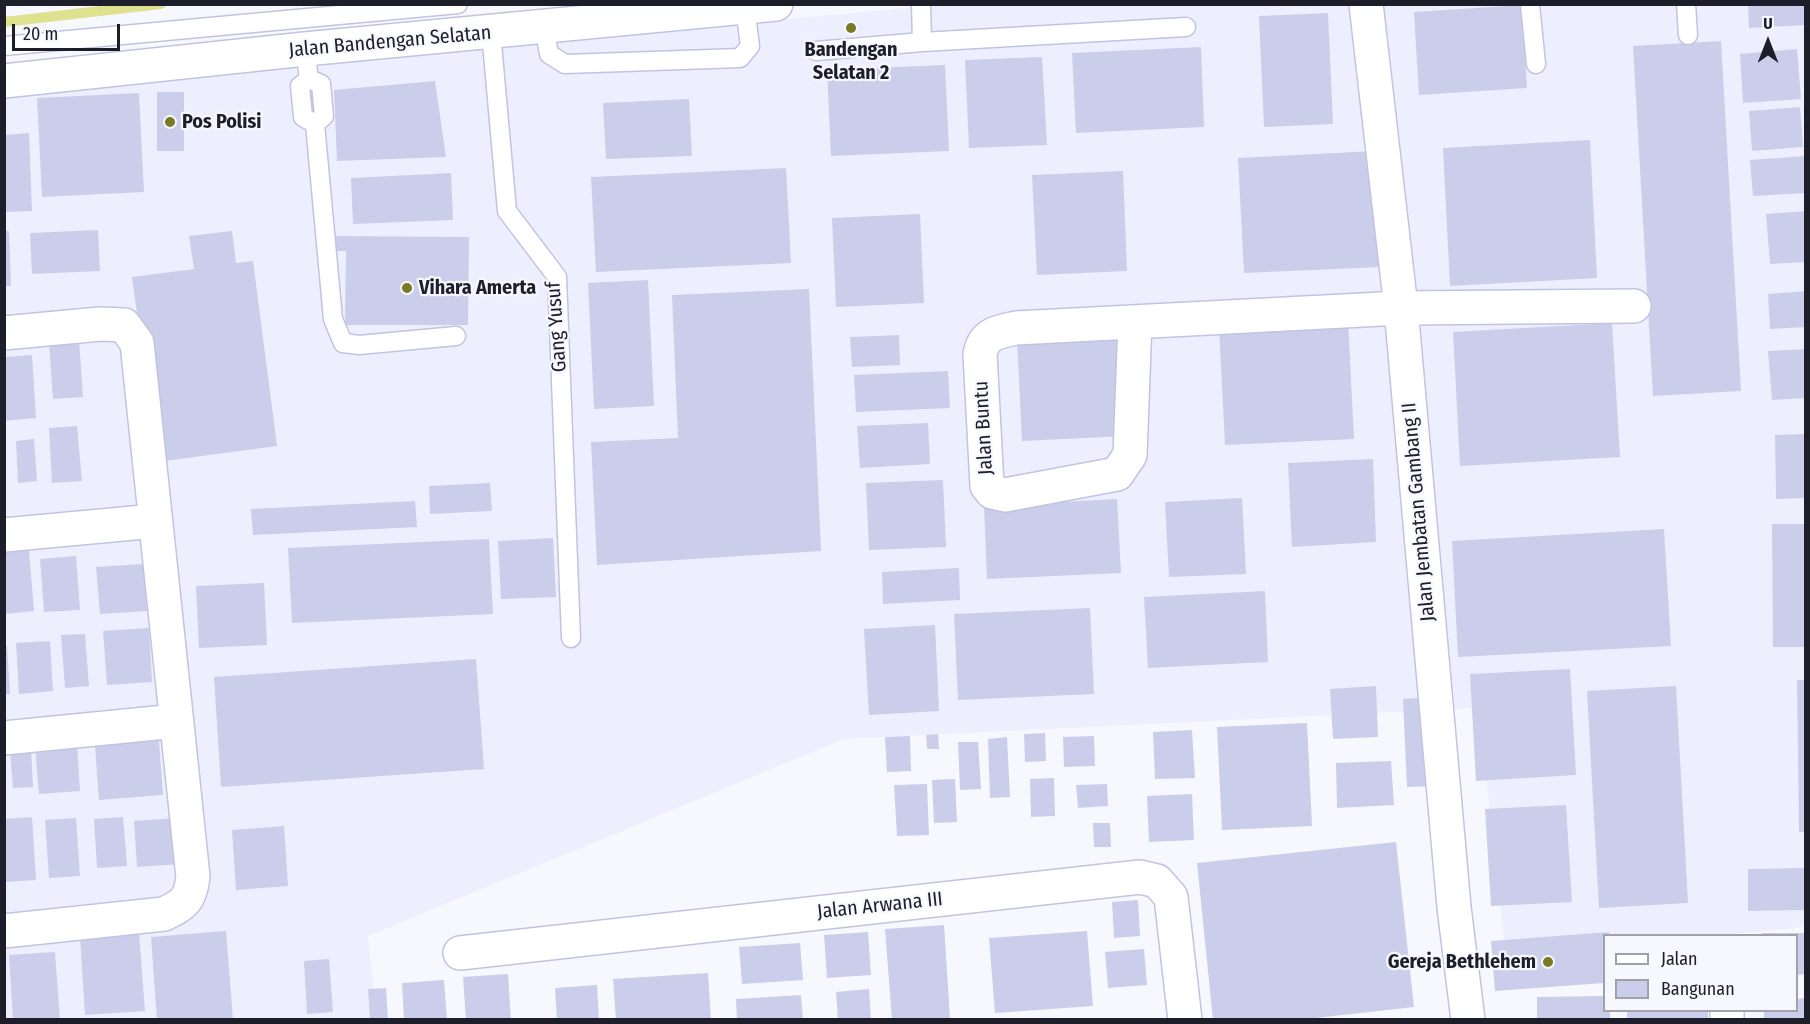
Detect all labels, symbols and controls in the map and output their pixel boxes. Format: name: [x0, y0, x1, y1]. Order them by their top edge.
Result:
scale bar: [15, 12, 123, 50]
north arrow: [1738, 12, 1798, 72]
text: U: [1763, 14, 1773, 33]
street label: Jalan Bandengan Selatan: [288, 21, 492, 63]
marker: Bandengan Selatan 2: [844, 21, 858, 35]
text: 20 m: [23, 23, 58, 45]
place label: Bandengan Selatan 2: [804, 38, 898, 85]
place label: Pos Polisi: [182, 110, 261, 134]
marker: Pos Polisi: [163, 115, 177, 129]
place label: Vihara Amerta: [419, 276, 536, 300]
marker: Vihara Amerta: [400, 281, 414, 295]
street label: Gang Yusuf: [542, 281, 572, 373]
street label: Jalan Buntu: [970, 380, 998, 476]
street label: Jalan Jembatan Gambang II: [1397, 402, 1441, 622]
street label: Jalan Arwana III: [816, 887, 944, 925]
legend: [1603, 934, 1798, 1012]
text: Jalan: [1661, 948, 1698, 970]
place label: Gereja Bethlehem: [1388, 950, 1536, 974]
marker: Gereja Bethlehem: [1541, 955, 1555, 969]
text: Bangunan: [1661, 978, 1735, 1000]

